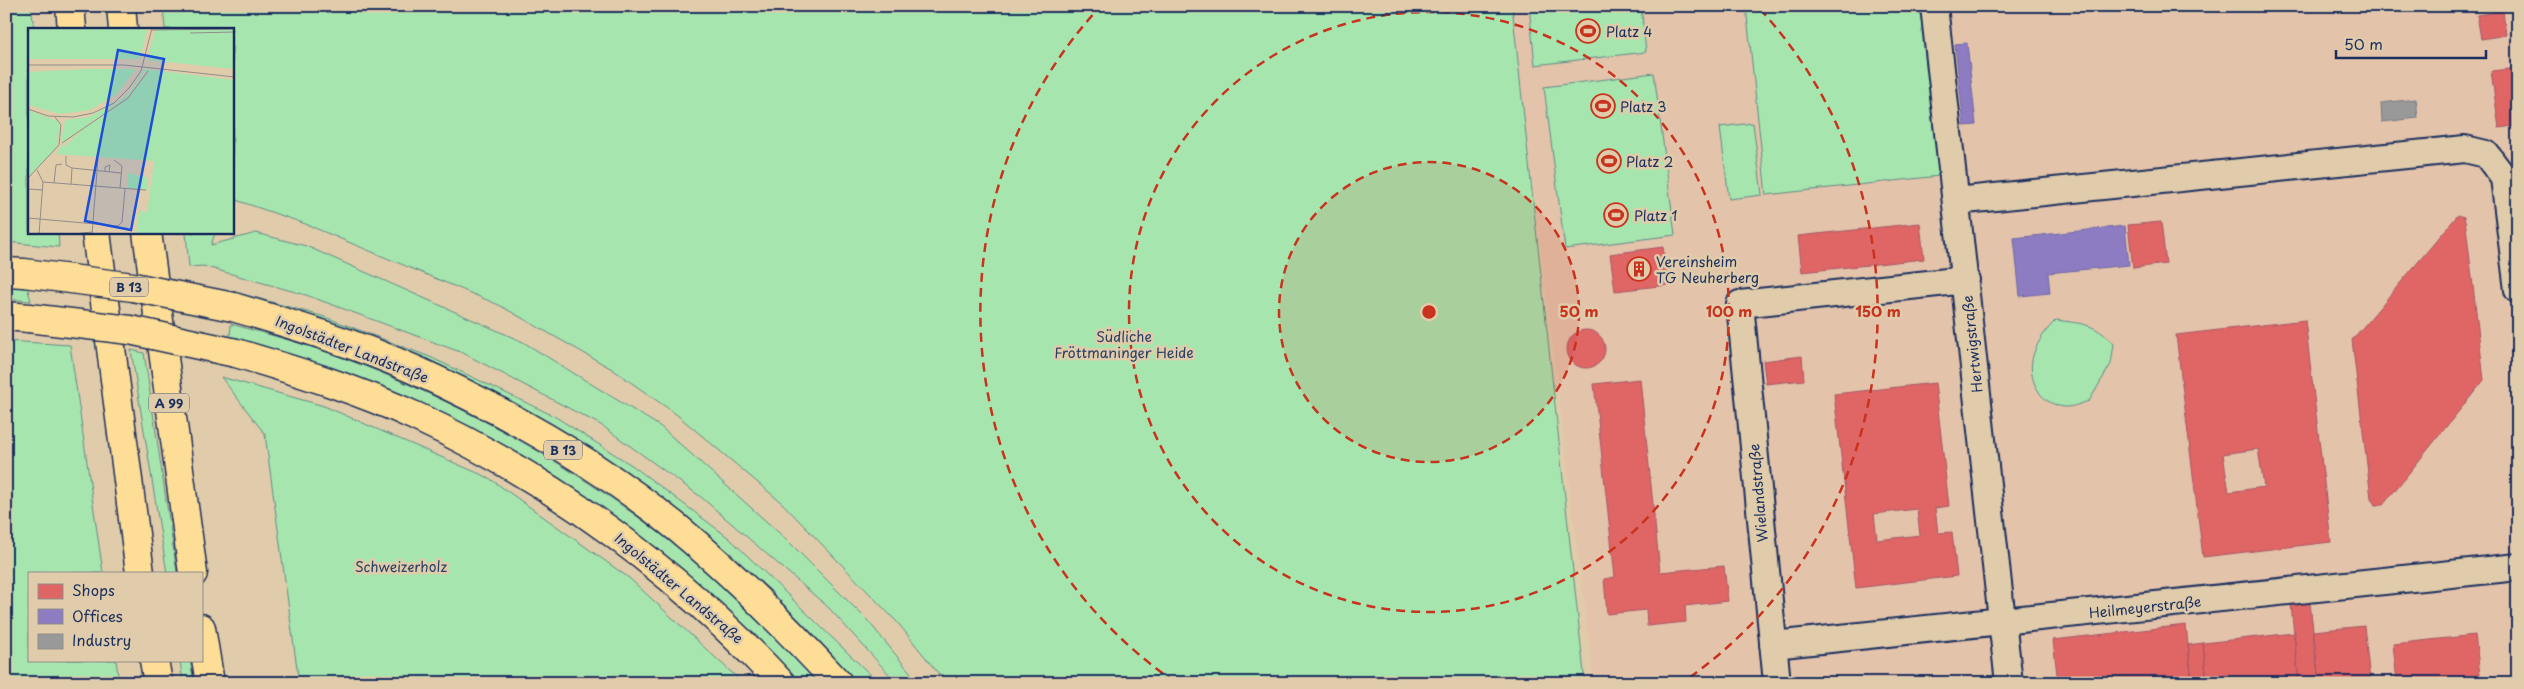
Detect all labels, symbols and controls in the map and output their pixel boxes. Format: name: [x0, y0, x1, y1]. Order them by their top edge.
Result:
sports icon: Platz 4: [1575, 18, 1601, 44]
place label: Platz 4: [1606, 21, 1653, 42]
inset map: [28, 28, 234, 234]
scale bar: [2336, 28, 2486, 60]
text: 50 m: [2344, 32, 2383, 55]
sports icon: Platz 3: [1590, 93, 1616, 119]
place label: Platz 3: [1620, 96, 1667, 117]
sports icon: Platz 2: [1596, 148, 1622, 174]
place label: Platz 2: [1626, 151, 1674, 172]
sports icon: Platz 1: [1603, 202, 1629, 228]
place label: Platz 1: [1634, 205, 1678, 226]
place label: Vereinsheim TG Neuherberg: [1656, 251, 1759, 288]
building icon: Vereinsheim TG Neuherberg: [1626, 256, 1652, 282]
road number: B 13: [110, 278, 148, 296]
street label: Hertwigstraße: [1956, 294, 1988, 394]
text: 50 m: [1560, 299, 1598, 322]
text: 100 m: [1706, 299, 1752, 322]
text: 150 m: [1855, 299, 1901, 322]
centre of rings: [1420, 303, 1438, 321]
street label: Ingolstädter Landstraße: [272, 310, 432, 388]
park label: Südliche Fröttmaninger Heide: [1054, 326, 1194, 363]
road number: A 99: [149, 393, 189, 412]
road number: B 13: [544, 440, 582, 460]
street label: Wielandstraße: [1743, 443, 1773, 543]
street label: Ingolstädter Landstraße: [610, 528, 748, 648]
park label: Schweizerholz: [355, 556, 447, 577]
legend: [28, 572, 202, 662]
text: Shops: [72, 578, 115, 601]
street label: Heilmeyerstraße: [2088, 591, 2202, 623]
text: Offices: [72, 604, 123, 627]
text: Industry: [72, 628, 131, 651]

